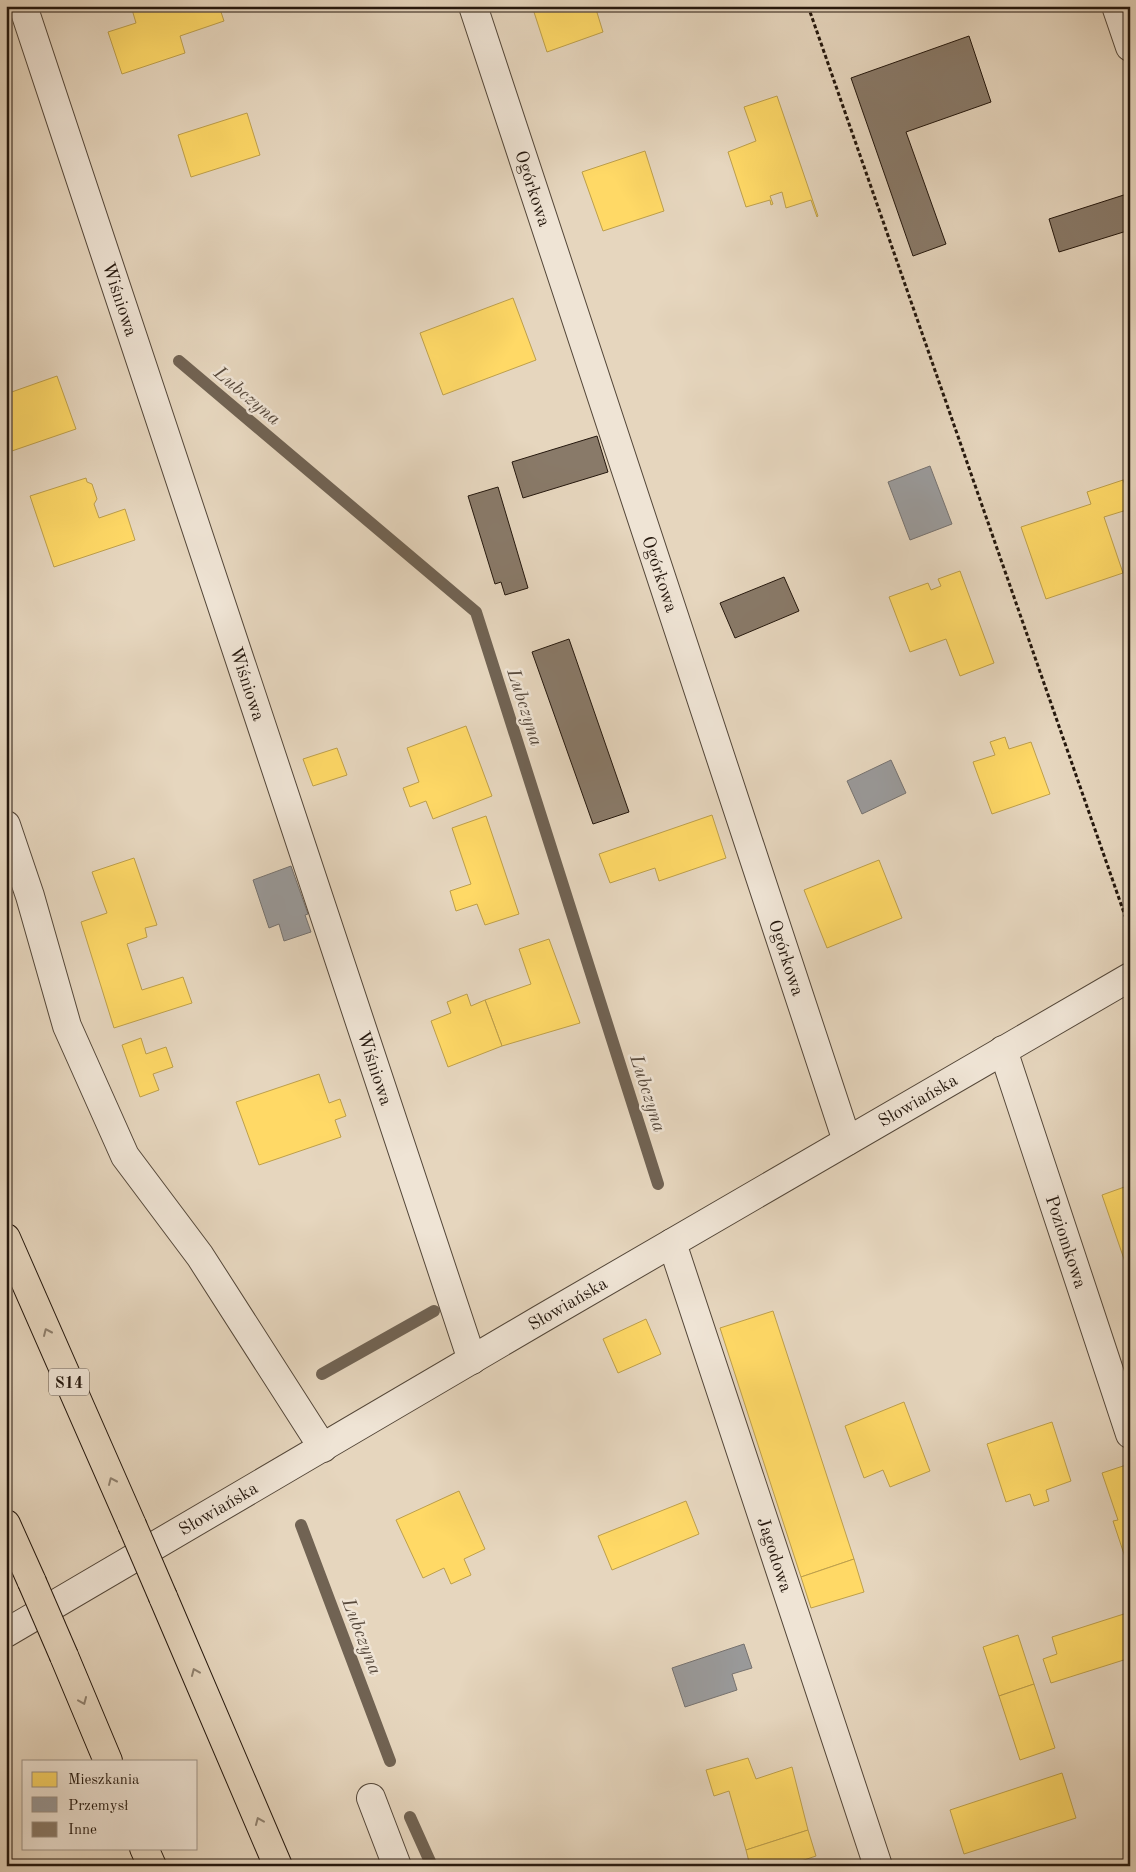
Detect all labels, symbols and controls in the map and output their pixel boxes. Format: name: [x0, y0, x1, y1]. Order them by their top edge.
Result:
street label: Ogórkowa: [511, 148, 553, 229]
street label: Wiśniowa: [99, 260, 140, 339]
water label: Lubczyna: [209, 363, 283, 430]
street label: Ogórkowa: [638, 534, 680, 615]
street label: Wiśniowa: [226, 645, 267, 723]
water label: Lubczyna: [502, 666, 545, 749]
street label: Ogórkowa: [765, 918, 807, 998]
street label: Wiśniowa: [354, 1029, 395, 1108]
water label: Lubczyna: [625, 1052, 668, 1135]
street label: Słowiańska: [876, 1071, 961, 1131]
street label: Poziomkowa: [1042, 1193, 1089, 1291]
street label: Słowiańska: [525, 1274, 611, 1334]
one-way arrow: [43, 1328, 54, 1337]
road number: S14: [49, 1368, 89, 1395]
one-way arrow: [108, 1477, 119, 1486]
street label: Słowiańska: [176, 1479, 261, 1539]
street label: Jagodowa: [753, 1515, 795, 1595]
water label: Lubczyna: [337, 1595, 384, 1678]
one-way arrow: [191, 1668, 201, 1676]
one-way arrow: [76, 1696, 87, 1705]
legend: [22, 1760, 198, 1850]
text: Mieszkania: [68, 1773, 140, 1788]
text: Przemysł: [68, 1799, 128, 1814]
one-way arrow: [254, 1817, 265, 1826]
text: Inne: [68, 1823, 97, 1838]

